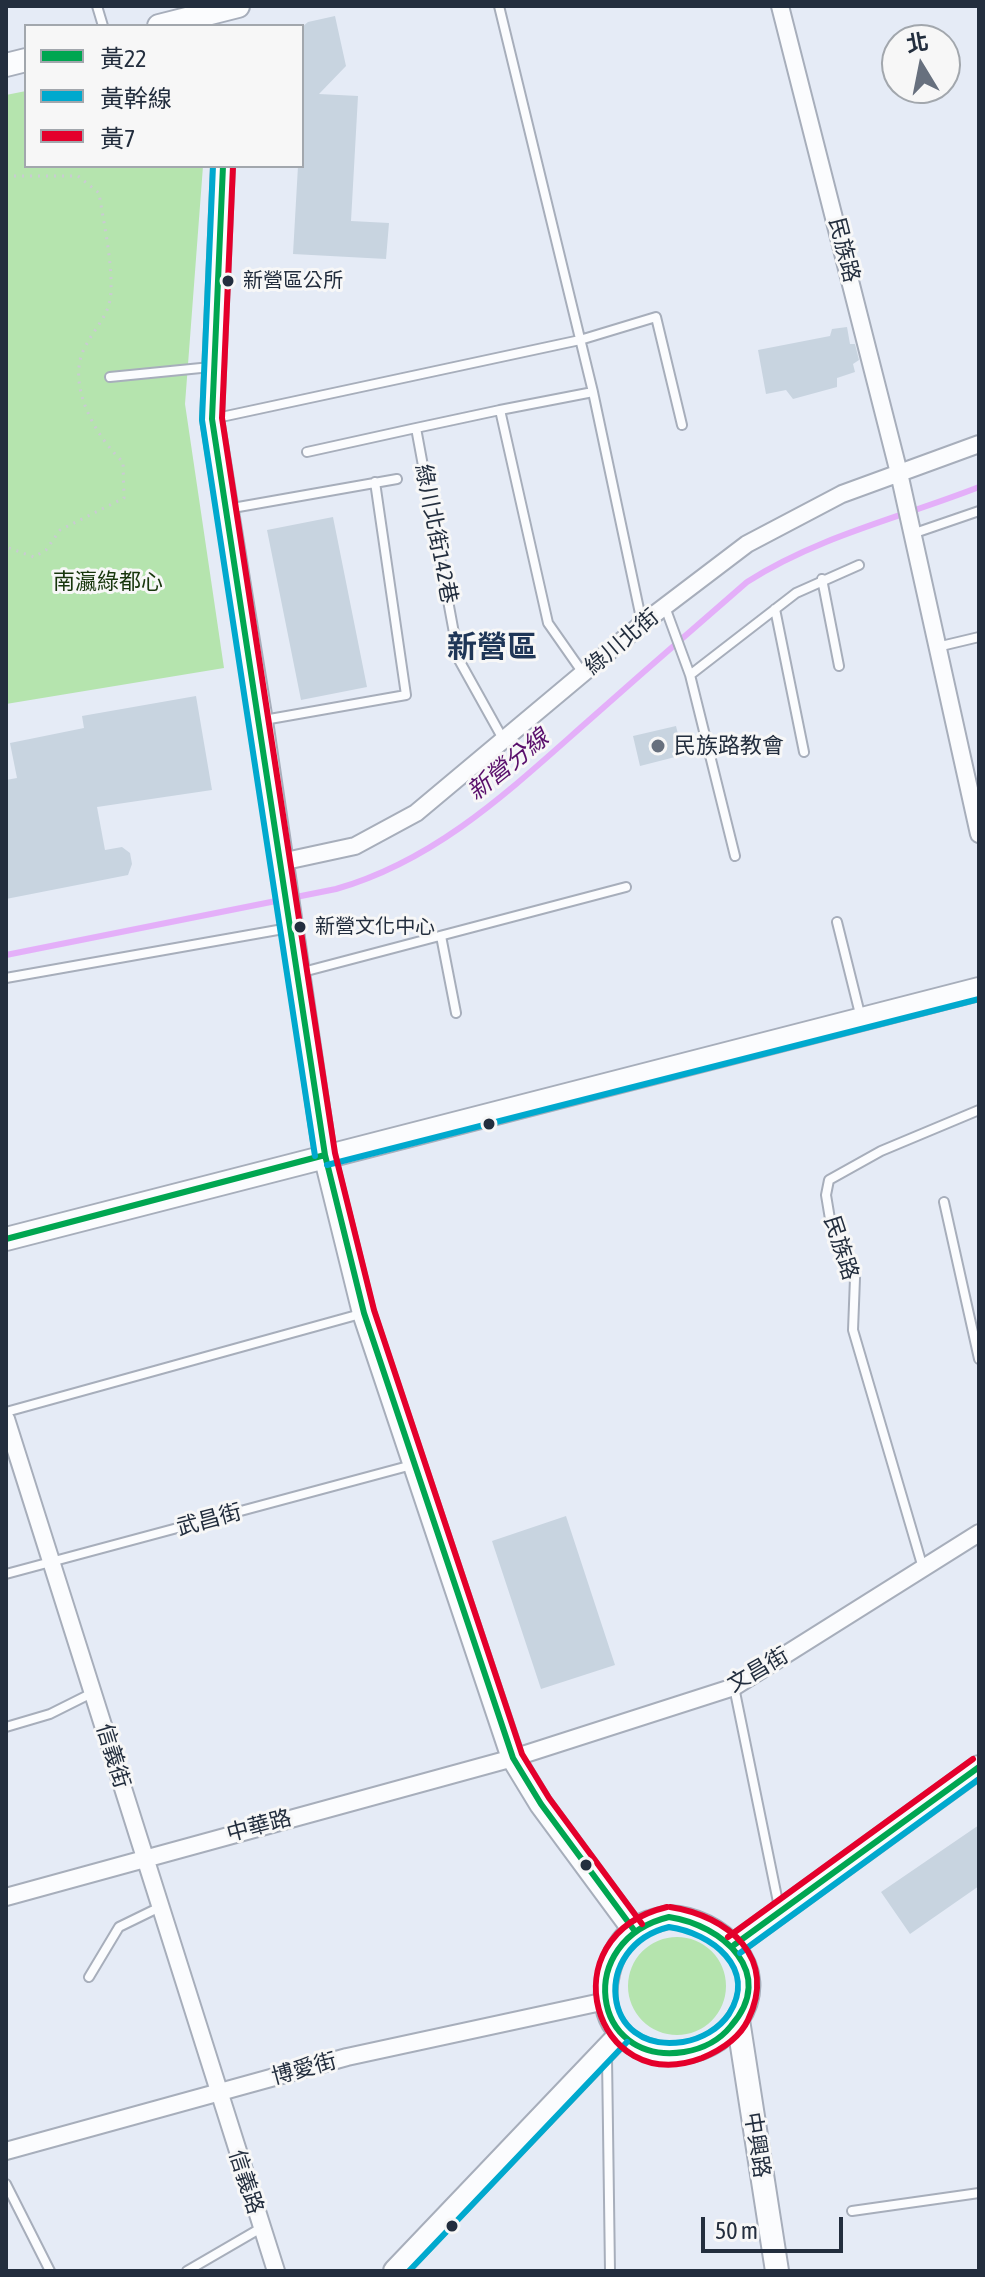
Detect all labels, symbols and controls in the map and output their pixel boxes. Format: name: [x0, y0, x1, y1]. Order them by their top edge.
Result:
legend: [24, 24, 304, 168]
north arrow: [881, 24, 961, 104]
text: 北: [904, 28, 930, 57]
text: 黃22: [100, 45, 147, 72]
text: 黃幹線: [100, 85, 172, 112]
text: 黃7: [100, 125, 135, 152]
street label: 民族路: [823, 215, 865, 285]
place label: 新營區公所: [243, 269, 343, 293]
marker: 新營區公所: [220, 273, 236, 289]
street label: 綠川北街142巷: [410, 462, 462, 606]
park label: 南瀛綠都心: [53, 569, 163, 595]
street label: 綠川北街: [580, 604, 664, 680]
district label: 新營區: [447, 630, 537, 666]
water label: 新營分線: [462, 724, 554, 806]
place label: 民族路教會: [674, 733, 784, 759]
marker: 民族路教會: [649, 737, 667, 755]
place label: 新營文化中心: [315, 915, 435, 939]
marker: 新營文化中心: [292, 919, 308, 935]
unlabelled marker: [481, 1116, 497, 1132]
street label: 民族路: [818, 1213, 864, 1283]
street label: 武昌街: [174, 1499, 244, 1541]
street label: 文昌街: [723, 1642, 793, 1698]
street label: 信義街: [91, 1721, 135, 1791]
street label: 中華路: [224, 1805, 294, 1847]
unlabelled marker: [578, 1857, 594, 1873]
street label: 博愛街: [269, 2048, 339, 2090]
street label: 中興路: [739, 2110, 775, 2180]
street label: 信義路: [223, 2147, 269, 2217]
scale bar: [705, 2201, 847, 2251]
text: 50 m: [715, 2217, 758, 2244]
unlabelled marker: [444, 2218, 460, 2234]

